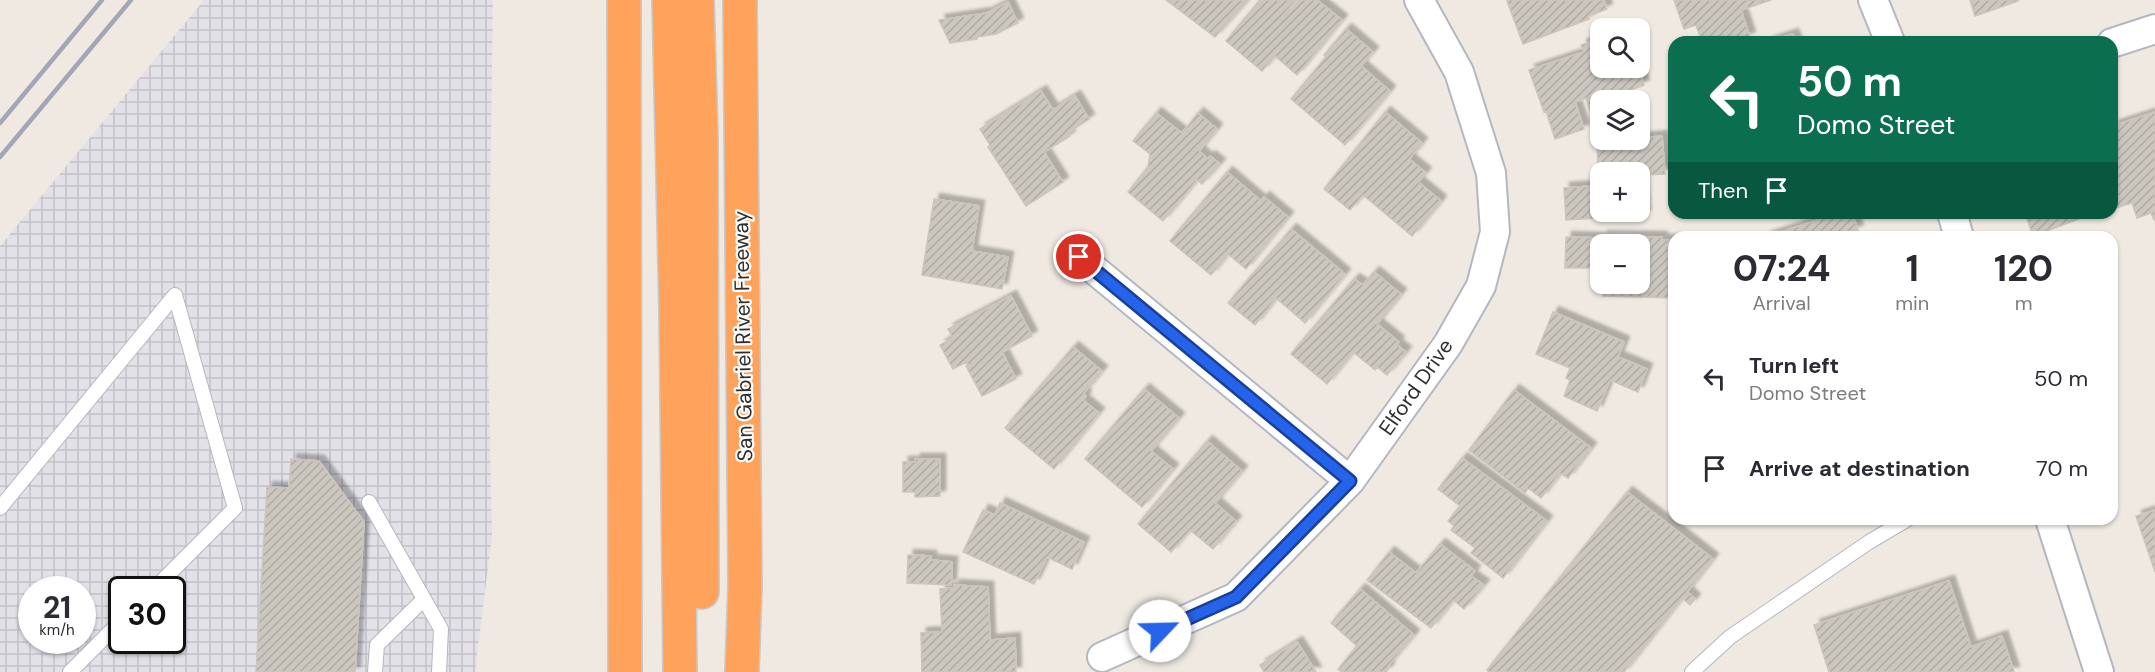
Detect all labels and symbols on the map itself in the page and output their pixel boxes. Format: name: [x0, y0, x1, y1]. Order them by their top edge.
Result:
street label: San Gabriel River Freeway: [727, 210, 759, 462]
pin: [1053, 231, 1104, 282]
street label: Elford Drive: [1373, 333, 1460, 441]
speed limit sign: 30: [108, 576, 186, 654]
position arrow: [1128, 599, 1192, 663]

